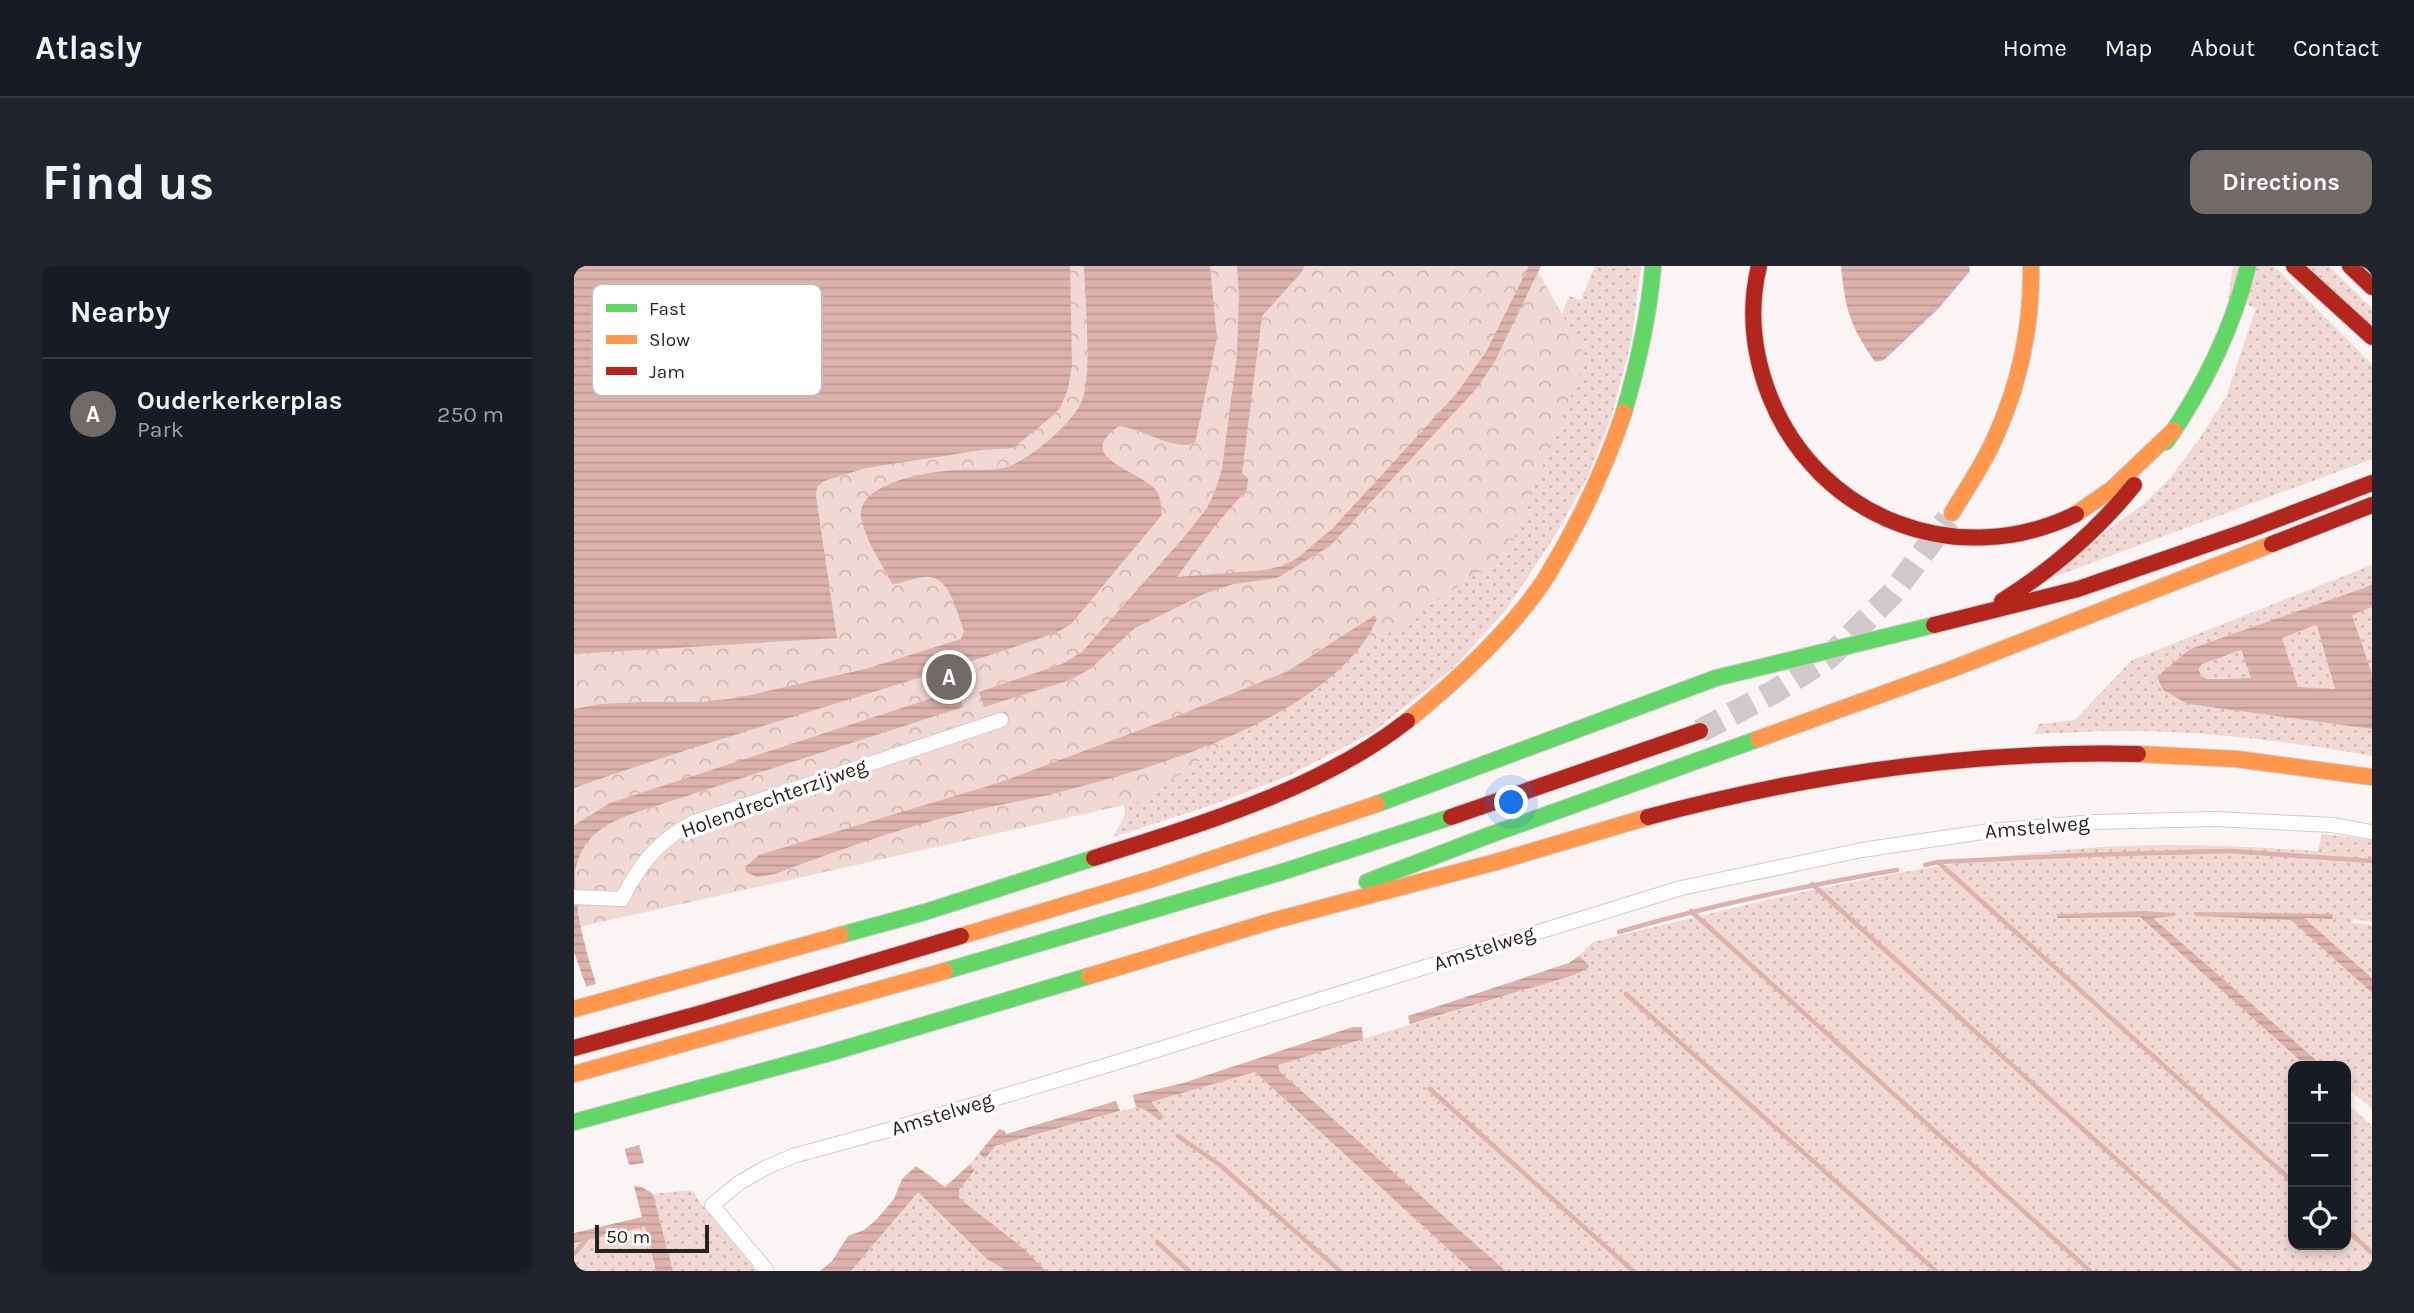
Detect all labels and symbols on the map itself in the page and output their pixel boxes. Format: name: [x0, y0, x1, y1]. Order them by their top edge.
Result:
legend: [592, 284, 822, 396]
text: Fast: [649, 298, 686, 320]
text: Slow: [649, 329, 690, 351]
text: Jam: [649, 361, 685, 383]
pin: A: [926, 651, 972, 703]
street label: Holendrechterzijweg: [678, 753, 870, 843]
your location: [1494, 785, 1528, 819]
street label: Amstelweg: [1984, 810, 2091, 844]
street label: Amstelweg: [1430, 920, 1538, 976]
street label: Amstelweg: [888, 1087, 996, 1141]
scale bar: [595, 1222, 709, 1254]

